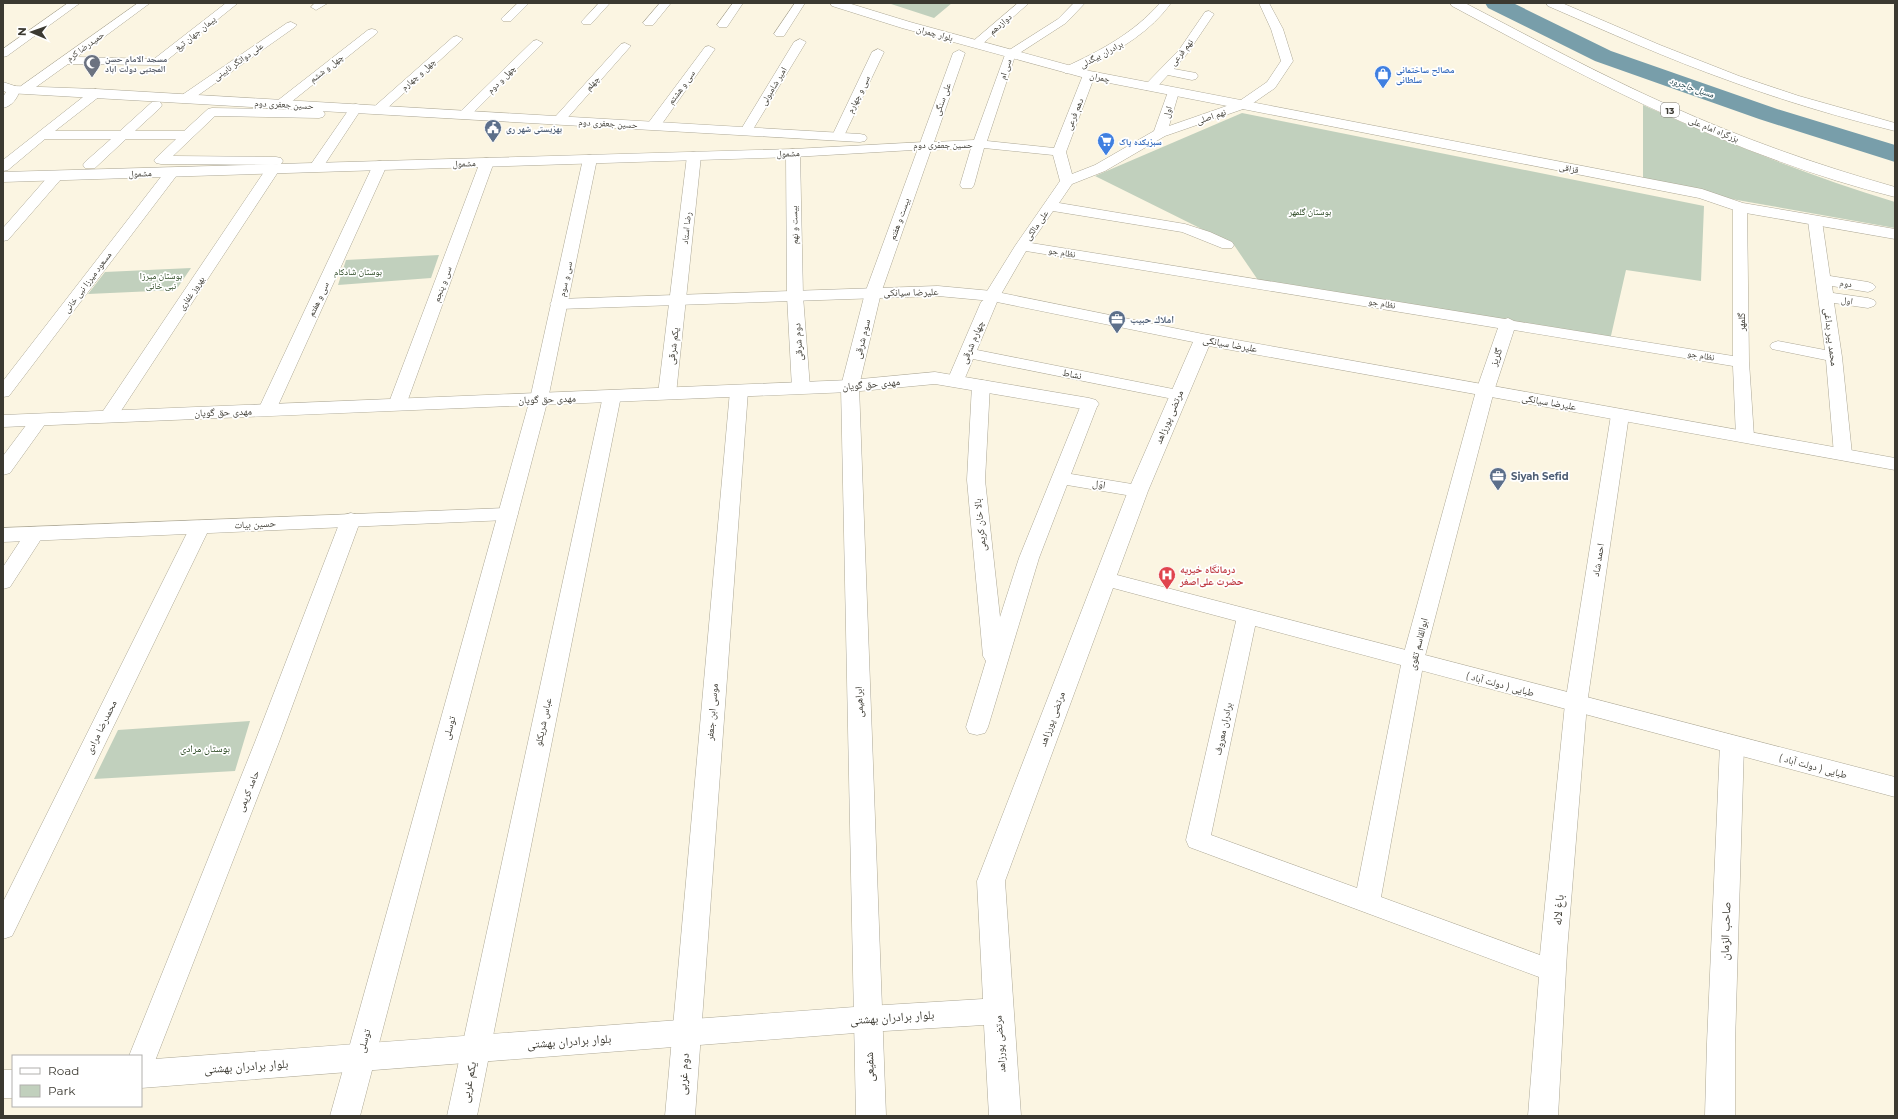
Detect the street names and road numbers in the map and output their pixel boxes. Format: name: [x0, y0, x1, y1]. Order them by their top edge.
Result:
street label: دوازدهم: [986, 11, 1015, 38]
street label: پیمان جهان تیغ: [172, 13, 219, 54]
street label: بلوار چمران: [915, 23, 955, 44]
street label: حمیدرضا کرم: [64, 28, 107, 65]
street label: نهم فرعی: [1167, 36, 1196, 68]
street label: برادران بیگدلی: [1077, 38, 1125, 70]
street label: علی دواتگر نایینی: [211, 39, 266, 82]
street label: چهل و ششم: [307, 51, 346, 85]
street label: چهل و چهارم: [398, 55, 439, 94]
street label: سی ام: [996, 57, 1016, 81]
street label: چهل و دوم: [484, 62, 519, 97]
street label: امیر شامبولی: [757, 65, 789, 107]
street label: سی و هشتم: [665, 68, 698, 107]
street label: چمران: [1089, 69, 1111, 85]
street label: چهلم: [583, 73, 602, 93]
street label: سی و چهارم: [844, 73, 874, 115]
street label: علی سنگی: [931, 81, 953, 117]
street label: دهم فرعی: [1063, 96, 1086, 132]
street label: حسین جعفری دوم: [254, 97, 314, 113]
road number: 13: [1661, 103, 1679, 117]
street label: اول: [1160, 105, 1174, 119]
street label: نهم اصلی: [1195, 106, 1228, 127]
street label: بزرگراه امام علی: [1686, 114, 1741, 146]
street label: حسین جعفری دوم: [578, 116, 638, 132]
street label: حسین جعفری دوم: [913, 139, 973, 152]
street label: مشمول: [776, 147, 800, 159]
street label: مشمول: [452, 157, 476, 169]
street label: قزاقی: [1558, 161, 1580, 175]
street label: مشمول: [128, 167, 152, 179]
street label: بیست و هفتم: [886, 196, 913, 242]
street label: بیست و نهم: [788, 205, 801, 244]
street label: علی مالکی: [1022, 208, 1050, 242]
street label: رضا استاد: [679, 211, 693, 245]
street label: نظام جو: [1047, 244, 1077, 262]
street label: مسعود میرزا نبی خانی: [61, 249, 114, 315]
street label: سی و سوم: [556, 260, 576, 298]
street label: سی و پنجم: [430, 264, 455, 304]
street label: بهروز غفاری: [176, 273, 207, 312]
street label: دوم: [1839, 277, 1853, 291]
street label: سی و هفتم: [305, 280, 332, 319]
street label: علیرضا سیانکی: [883, 285, 939, 299]
street label: اول: [1840, 294, 1854, 306]
street label: نظام جو: [1367, 295, 1397, 313]
street label: محمد پیر بداغی: [1821, 307, 1841, 367]
street label: گلمهر: [1735, 312, 1748, 332]
street label: سوم شرقی: [851, 317, 874, 360]
street label: چهارم شرقی: [957, 318, 988, 366]
street label: دوم شرقی: [790, 323, 807, 361]
street label: یکم شرقی: [664, 327, 683, 366]
street label: علیرضا سیانکی: [1202, 333, 1258, 355]
street label: گلریز: [1487, 346, 1505, 369]
street label: نظام جو: [1686, 347, 1716, 365]
street label: نشاط: [1061, 366, 1083, 382]
street label: مهدی حق گویان: [842, 375, 901, 393]
street label: مرتضی پورزاهد: [1152, 388, 1186, 446]
street label: مهدی حق گویان: [518, 391, 577, 407]
street label: علیرضا سیانکی: [1521, 391, 1577, 413]
street label: مهدی حق گویان: [194, 404, 253, 420]
street label: اوّل: [1092, 477, 1106, 491]
street label: بالا خان کریمی: [971, 498, 989, 552]
street label: حسین بیات: [234, 516, 277, 532]
street label: احمد شاد: [1589, 542, 1607, 578]
street label: ابوالقاسم تقوی: [1405, 617, 1432, 672]
street label: طبایی ( دولت آباد ): [1464, 669, 1536, 699]
street label: موسی ابن جعفر: [703, 682, 721, 742]
street label: ابراهیمی: [852, 686, 866, 718]
street label: مرتضی پورزاهد: [1036, 689, 1068, 748]
street label: عباس شریکلو: [532, 697, 554, 747]
street label: محمدرضا مرادی: [82, 698, 120, 756]
street label: برادران معروف: [1211, 701, 1235, 757]
street label: توسلی: [440, 715, 458, 741]
street label: طبایی ( دولت آباد ): [1777, 751, 1849, 781]
street label: حامد کریمی: [234, 768, 262, 814]
street label: باغ لاله: [1549, 894, 1568, 926]
street label: صاحب الزمان: [1716, 901, 1734, 961]
street label: بلوار برادران بهشتی: [849, 1007, 935, 1028]
street label: مرتضی پورزاهد: [991, 1015, 1009, 1073]
street label: توسلی: [355, 1028, 373, 1054]
street label: بلوار برادران بهشتی: [526, 1031, 612, 1052]
street label: دوم غربی: [674, 1052, 693, 1096]
street label: شفیعی: [861, 1052, 877, 1082]
street label: بلوار برادران بهشتی: [203, 1056, 289, 1077]
street label: یکم غربی: [457, 1060, 480, 1104]

